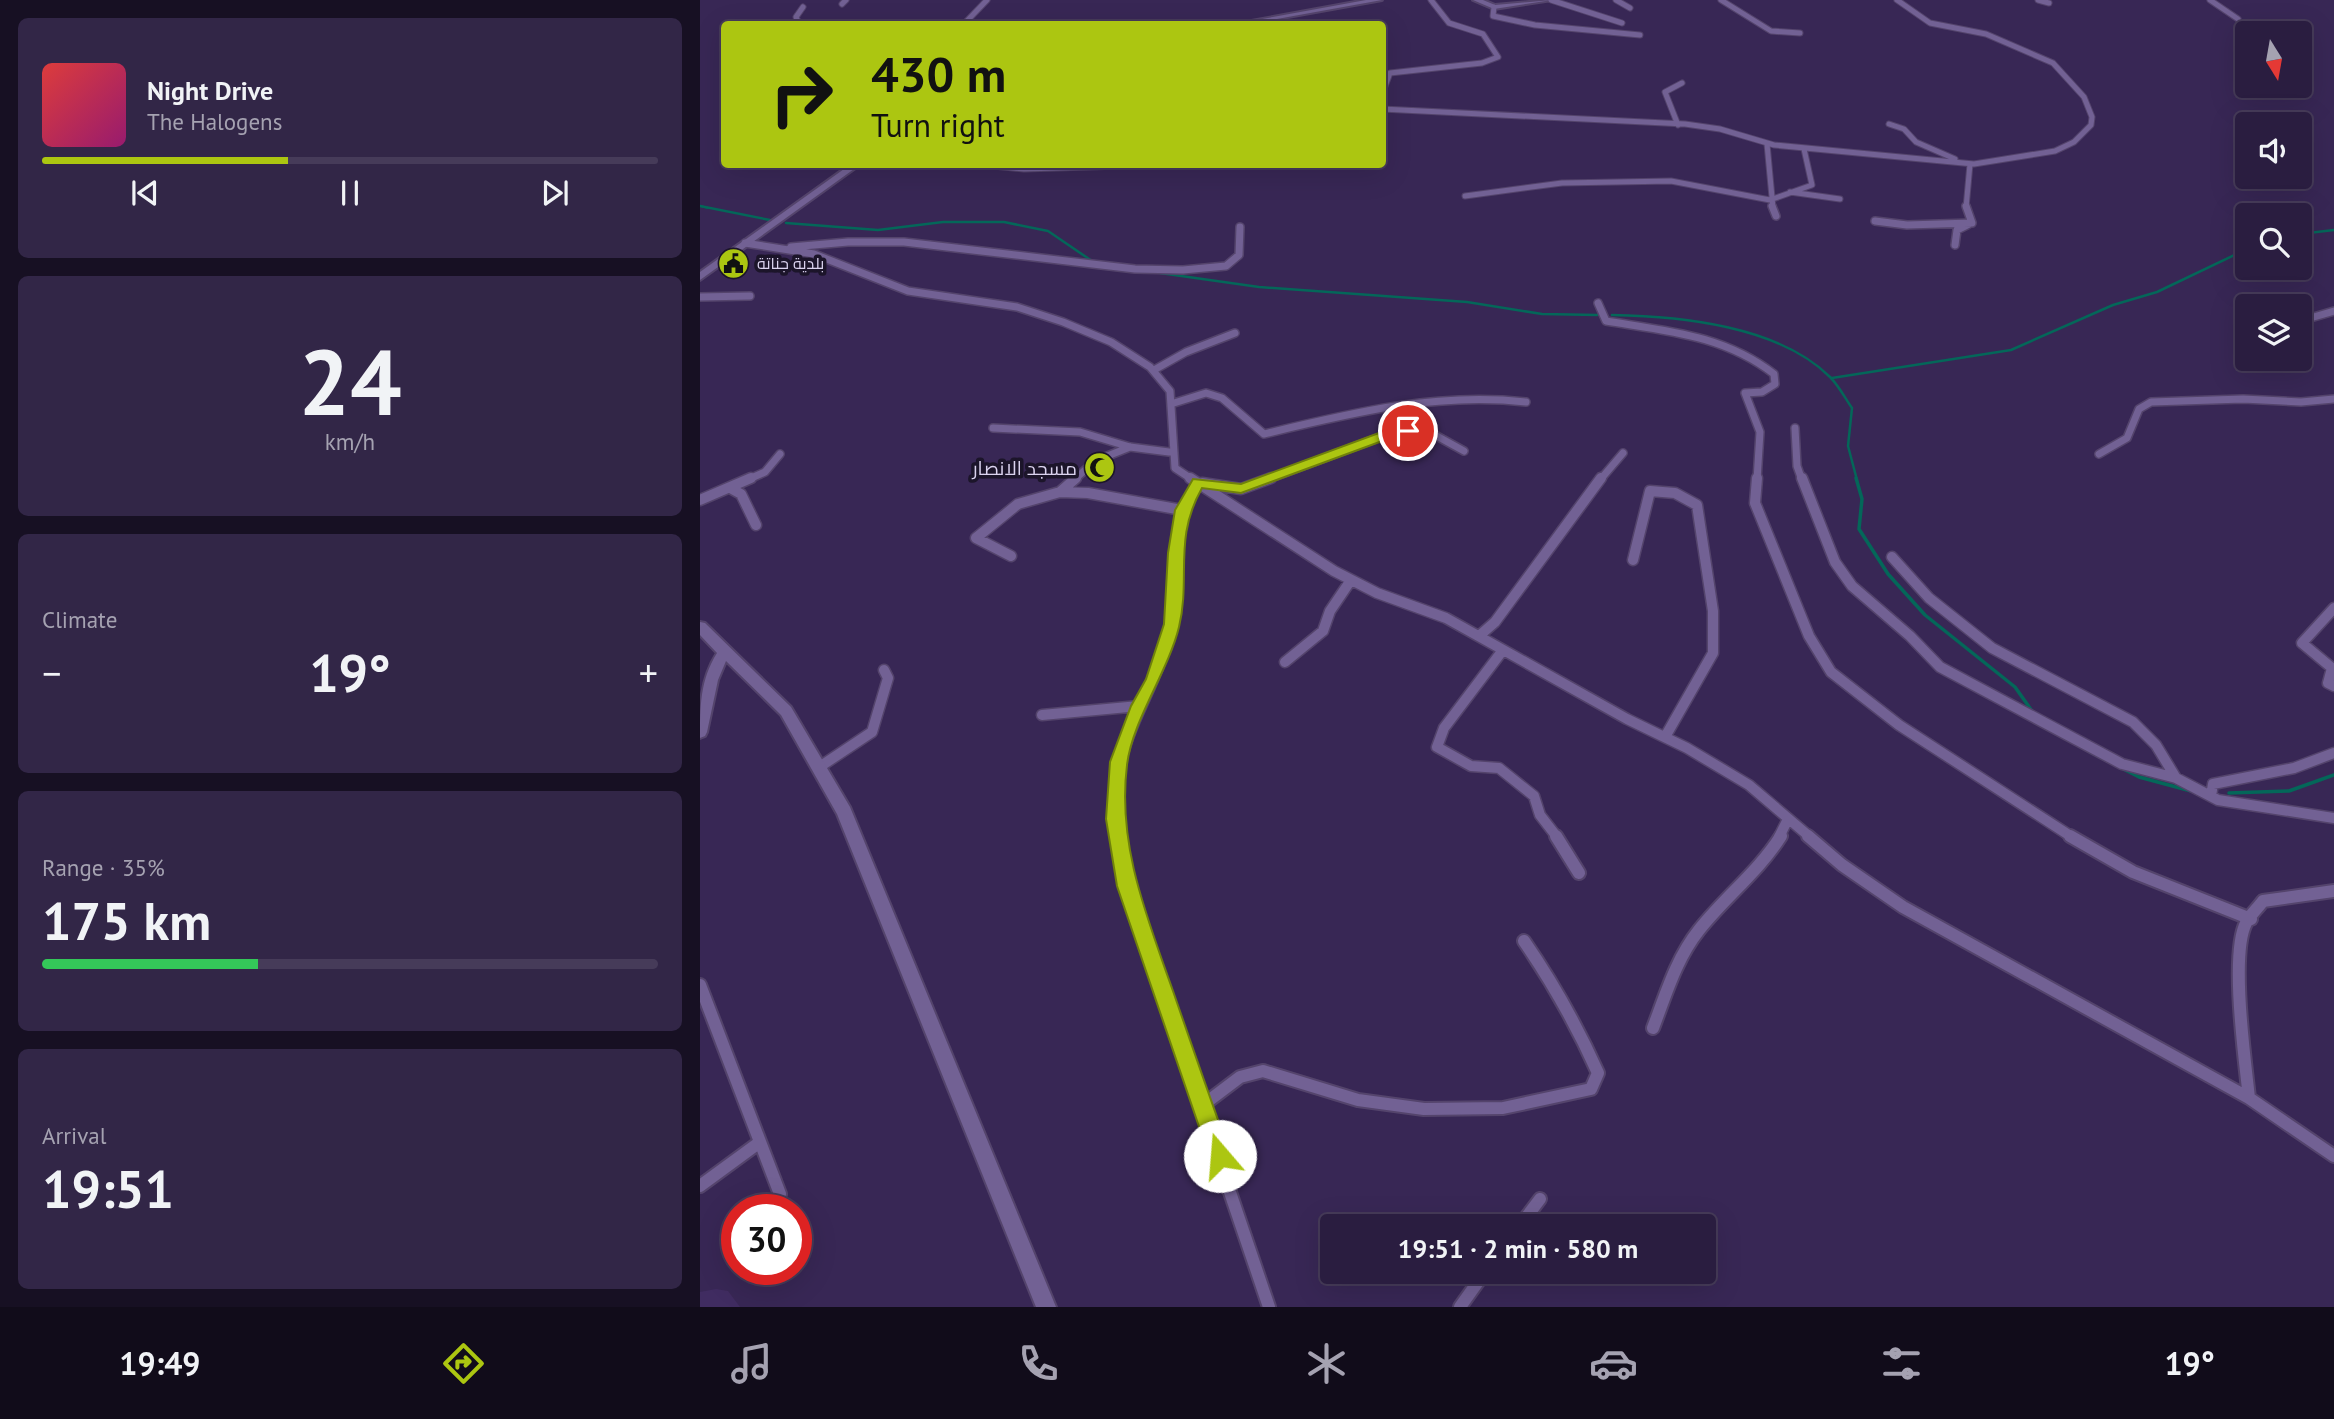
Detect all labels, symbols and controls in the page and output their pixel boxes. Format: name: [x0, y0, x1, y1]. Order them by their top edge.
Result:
north arrow: [2235, 21, 2312, 98]
map controls: [2235, 21, 2312, 371]
text: 430 m: [871, 42, 1006, 106]
icon: right: [756, 49, 847, 140]
text: Night Drive: [147, 74, 273, 107]
text: Turn right: [871, 104, 1005, 146]
text: The Halogens: [147, 107, 282, 136]
button: sound: [2235, 112, 2312, 189]
icon: previous: [126, 174, 164, 212]
icon: pause: [331, 174, 369, 212]
icon: next: [536, 174, 574, 212]
button: search: [2235, 203, 2312, 280]
public building icon: بلدية جناتة: [717, 246, 751, 280]
place label: بلدية جناتة: [757, 253, 824, 273]
button: layers: [2235, 294, 2312, 371]
text: 24: [298, 322, 402, 440]
pin: [1378, 401, 1438, 461]
icon: arrive: [1389, 412, 1427, 450]
text: km/h: [325, 427, 375, 456]
mosque icon: مسجد الانصار: [1083, 451, 1117, 485]
place label: مسجد الانصار: [972, 456, 1077, 480]
text: Climate: [42, 605, 117, 634]
text: 19°: [309, 639, 391, 706]
text: −: [42, 648, 61, 697]
text: +: [639, 648, 658, 697]
text: Range · 35%: [42, 853, 165, 882]
text: 175 km: [42, 887, 211, 954]
position arrow: [1183, 1119, 1257, 1193]
text: Arrival: [42, 1121, 106, 1150]
text: 19:51: [42, 1155, 174, 1222]
speed limit sign: 30: [721, 1194, 812, 1285]
text: 19:51 · 2 min · 580 m: [1398, 1232, 1638, 1265]
icon: directions: [439, 1339, 488, 1388]
icon: music: [727, 1339, 776, 1388]
icon: phone: [1014, 1339, 1063, 1388]
icon: climate: [1302, 1339, 1351, 1388]
icon: car: [1589, 1339, 1638, 1388]
icon: filters: [1877, 1339, 1926, 1388]
text: 19:49: [119, 1342, 200, 1384]
text: 19°: [2164, 1342, 2215, 1384]

